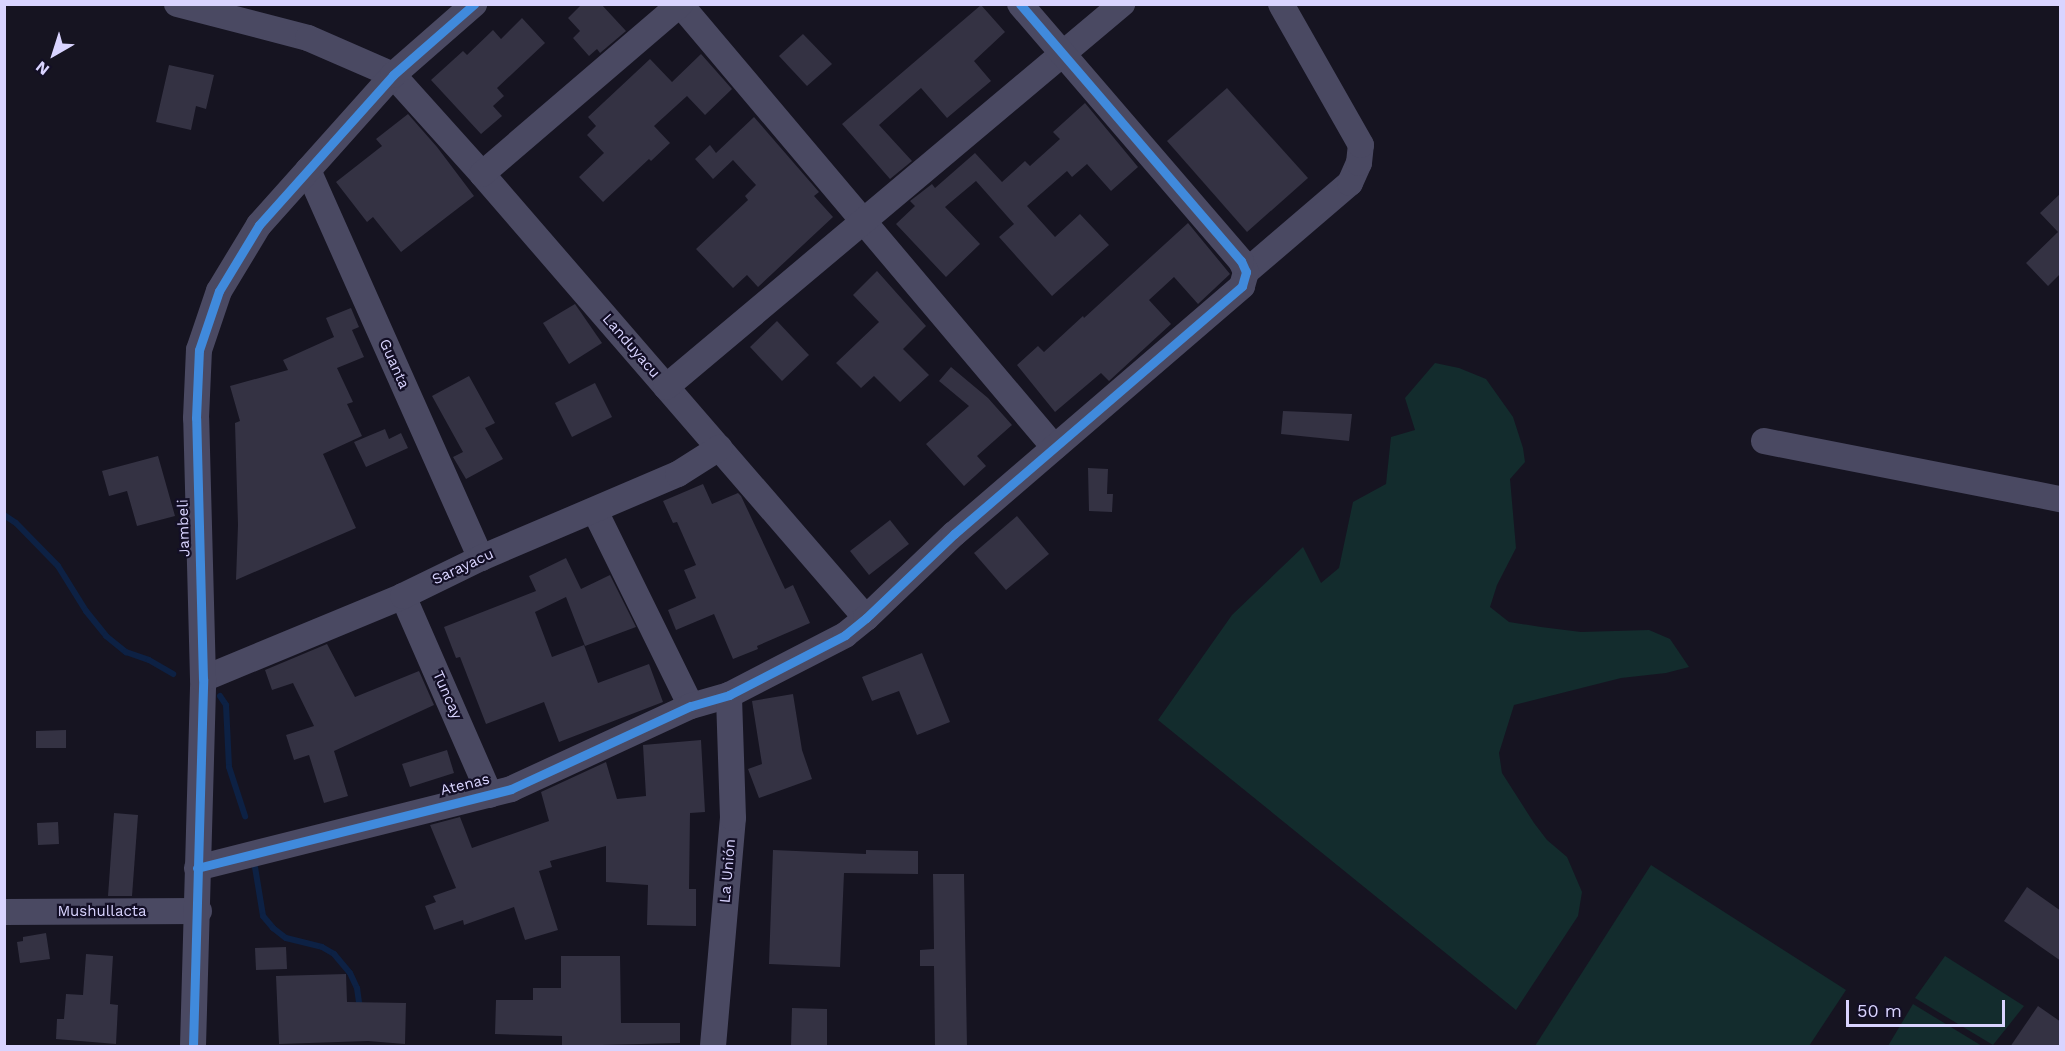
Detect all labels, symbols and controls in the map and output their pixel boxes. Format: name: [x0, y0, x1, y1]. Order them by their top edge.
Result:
north arrow: [24, 24, 84, 84]
text: N: [32, 57, 53, 79]
street label: Landuyacu: [598, 310, 664, 382]
street label: Guanta: [375, 336, 413, 392]
street label: Jambeli: [174, 499, 194, 557]
street label: Sarayacu: [429, 545, 497, 589]
street label: Tuncay: [428, 668, 466, 722]
street label: Atenas: [439, 770, 491, 800]
street label: La Unión: [716, 838, 740, 904]
street label: Mushullacta: [57, 903, 147, 921]
scale bar: [1849, 988, 2008, 1026]
text: 50 m: [1857, 1000, 1902, 1021]

